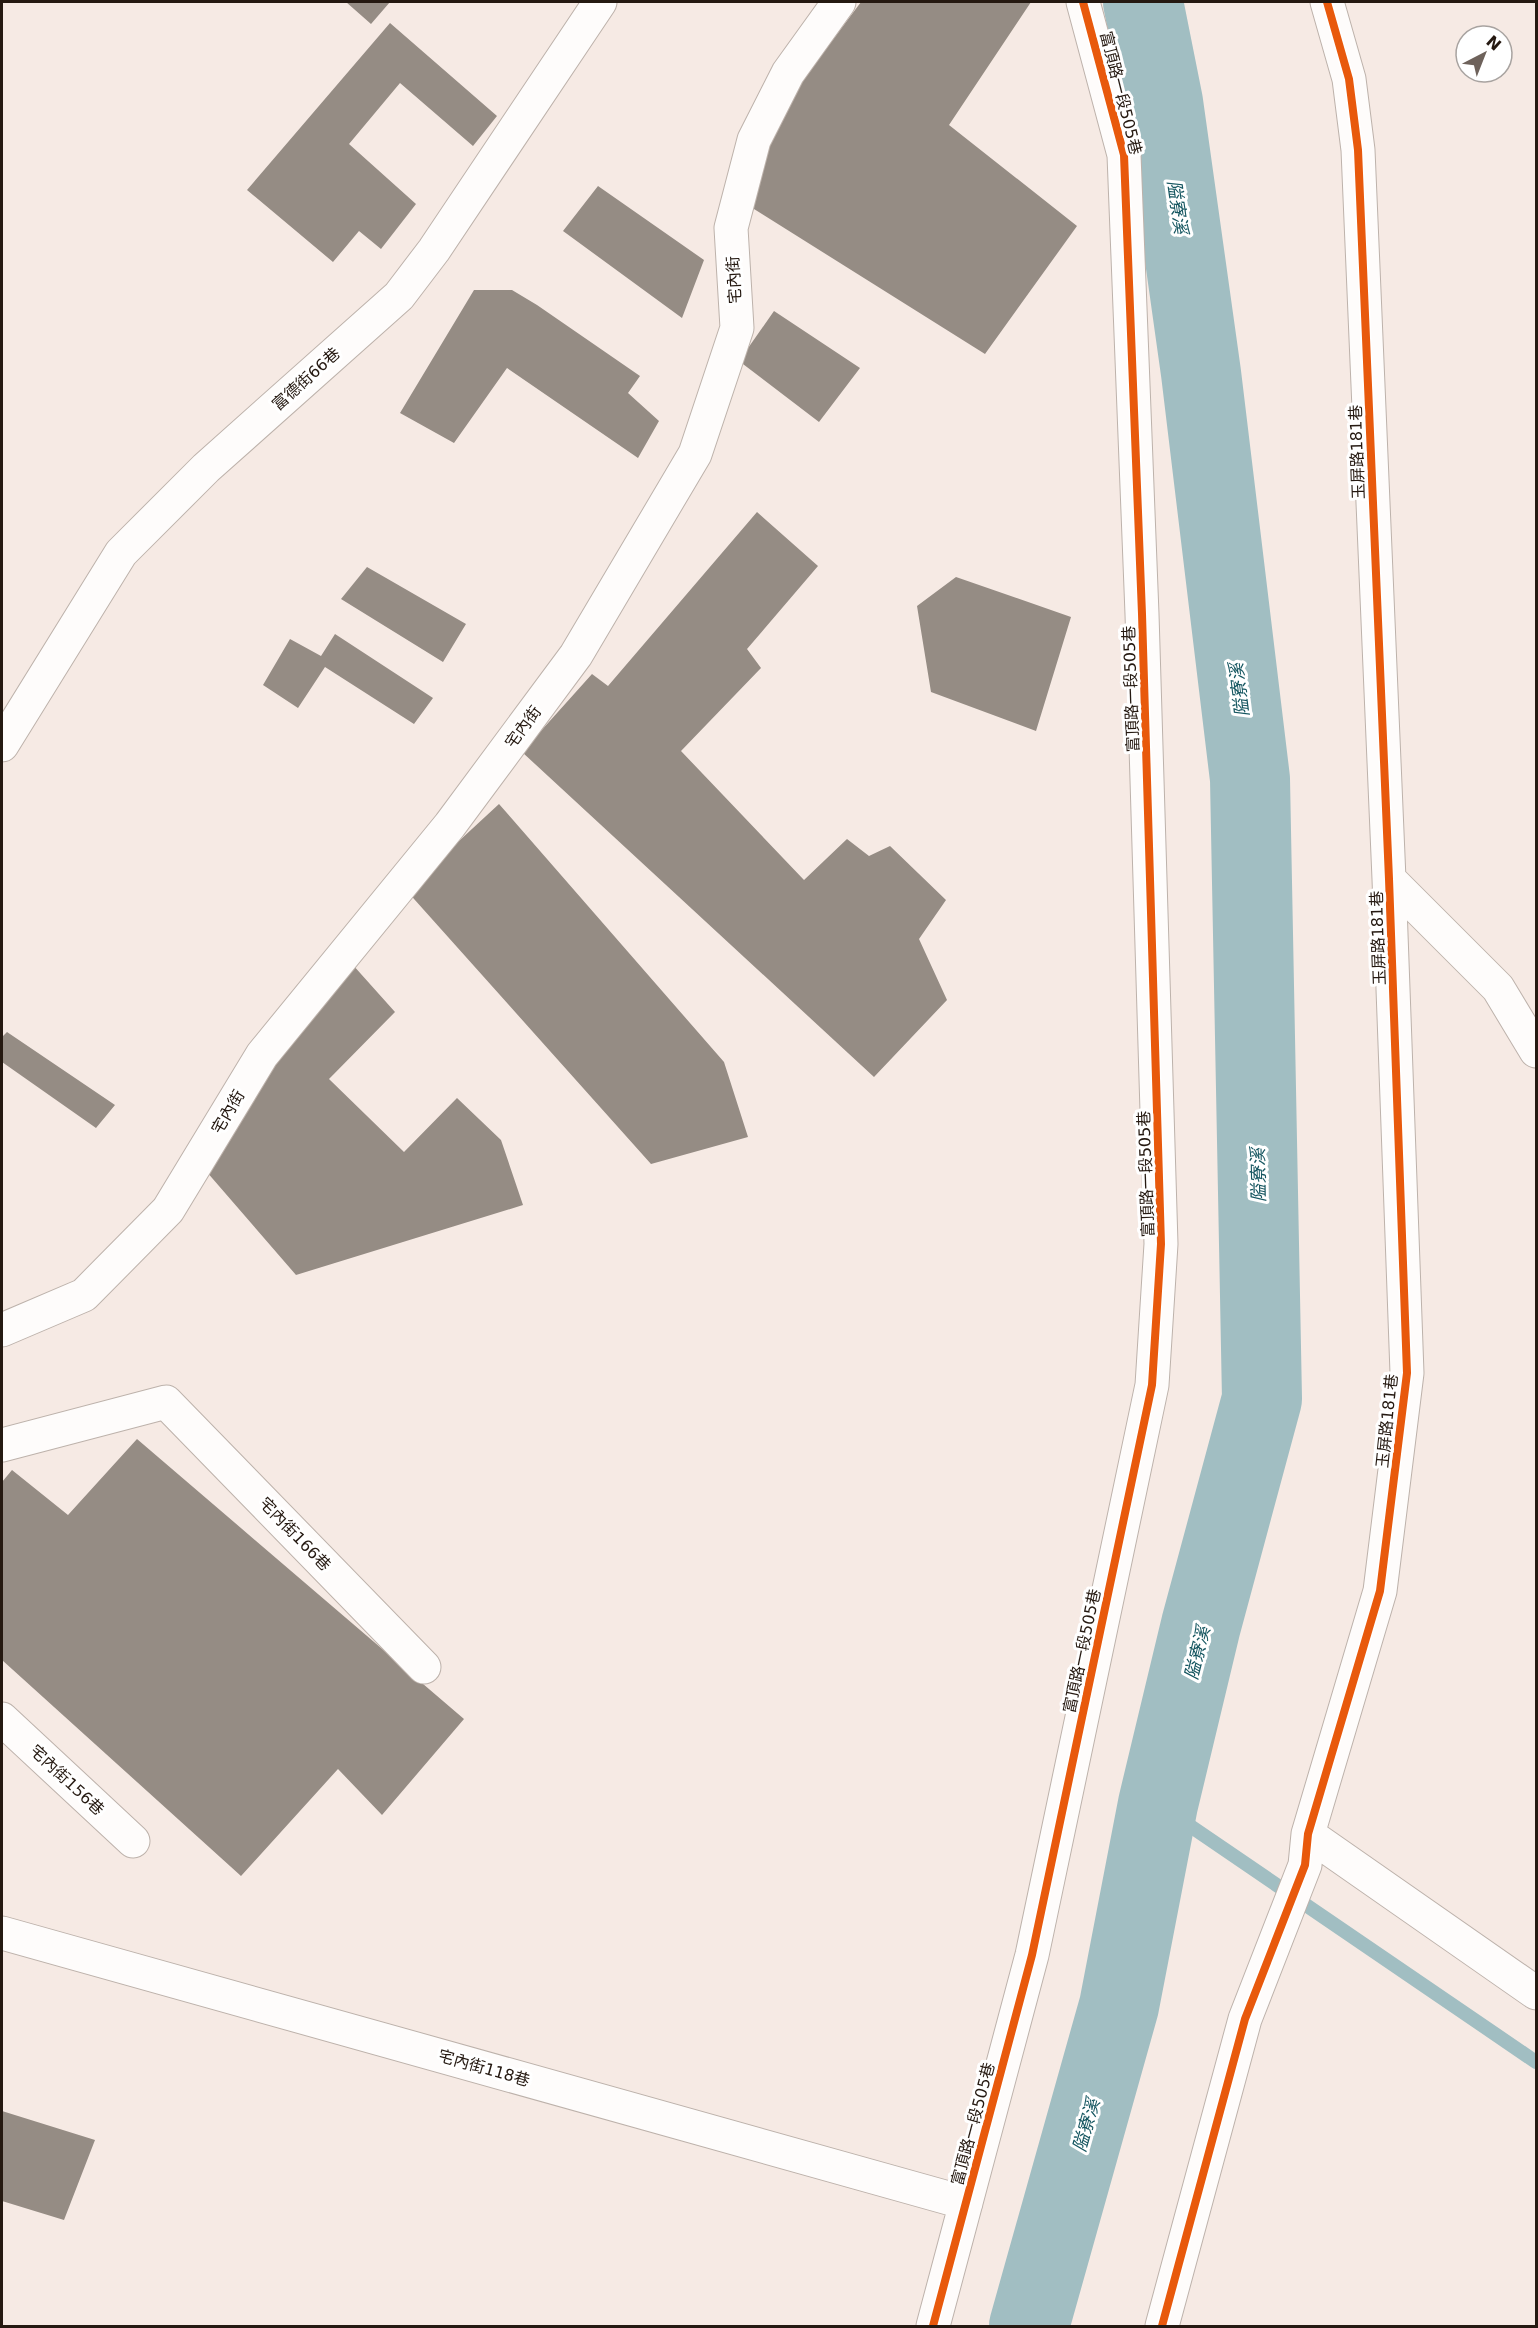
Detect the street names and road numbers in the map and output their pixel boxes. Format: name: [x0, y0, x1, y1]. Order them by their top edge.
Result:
street label: 富頂路一段505巷: [1096, 29, 1146, 157]
street label: 宅內街: [723, 256, 745, 304]
street label: 富德街66巷: [268, 344, 344, 414]
street label: 玉屏路181巷: [1346, 404, 1368, 500]
street label: 富頂路一段505巷: [1119, 625, 1143, 753]
street label: 宅內街: [501, 702, 545, 752]
street label: 玉屏路181巷: [1367, 890, 1389, 986]
street label: 宅內街: [207, 1087, 249, 1137]
street label: 富頂路一段505巷: [1134, 1110, 1158, 1238]
street label: 玉屏路181巷: [1373, 1373, 1401, 1469]
street label: 宅內街166巷: [255, 1493, 335, 1575]
street label: 富頂路一段505巷: [1060, 1587, 1104, 1715]
street label: 宅內街156巷: [26, 1741, 108, 1819]
street label: 宅內街118巷: [436, 2046, 532, 2090]
street label: 富頂路一段505巷: [947, 2060, 999, 2188]

